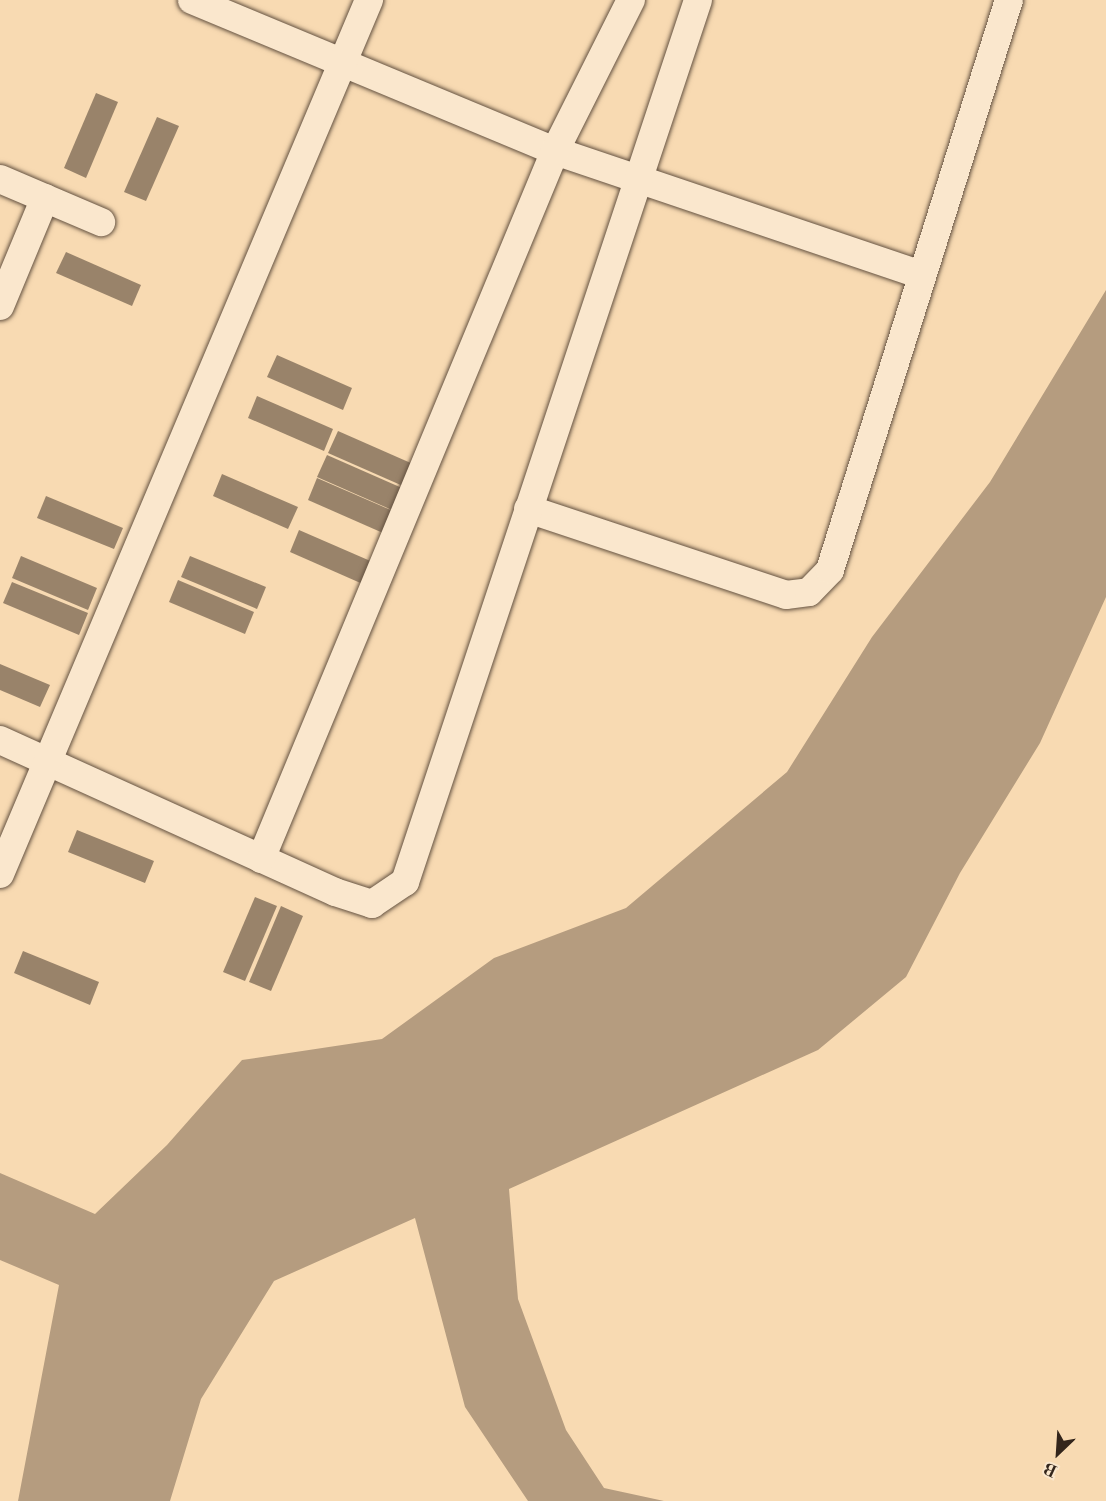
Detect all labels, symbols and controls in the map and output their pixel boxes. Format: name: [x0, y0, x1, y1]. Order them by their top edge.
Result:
north arrow: [1028, 1423, 1088, 1483]
text: B: [1041, 1458, 1060, 1481]

